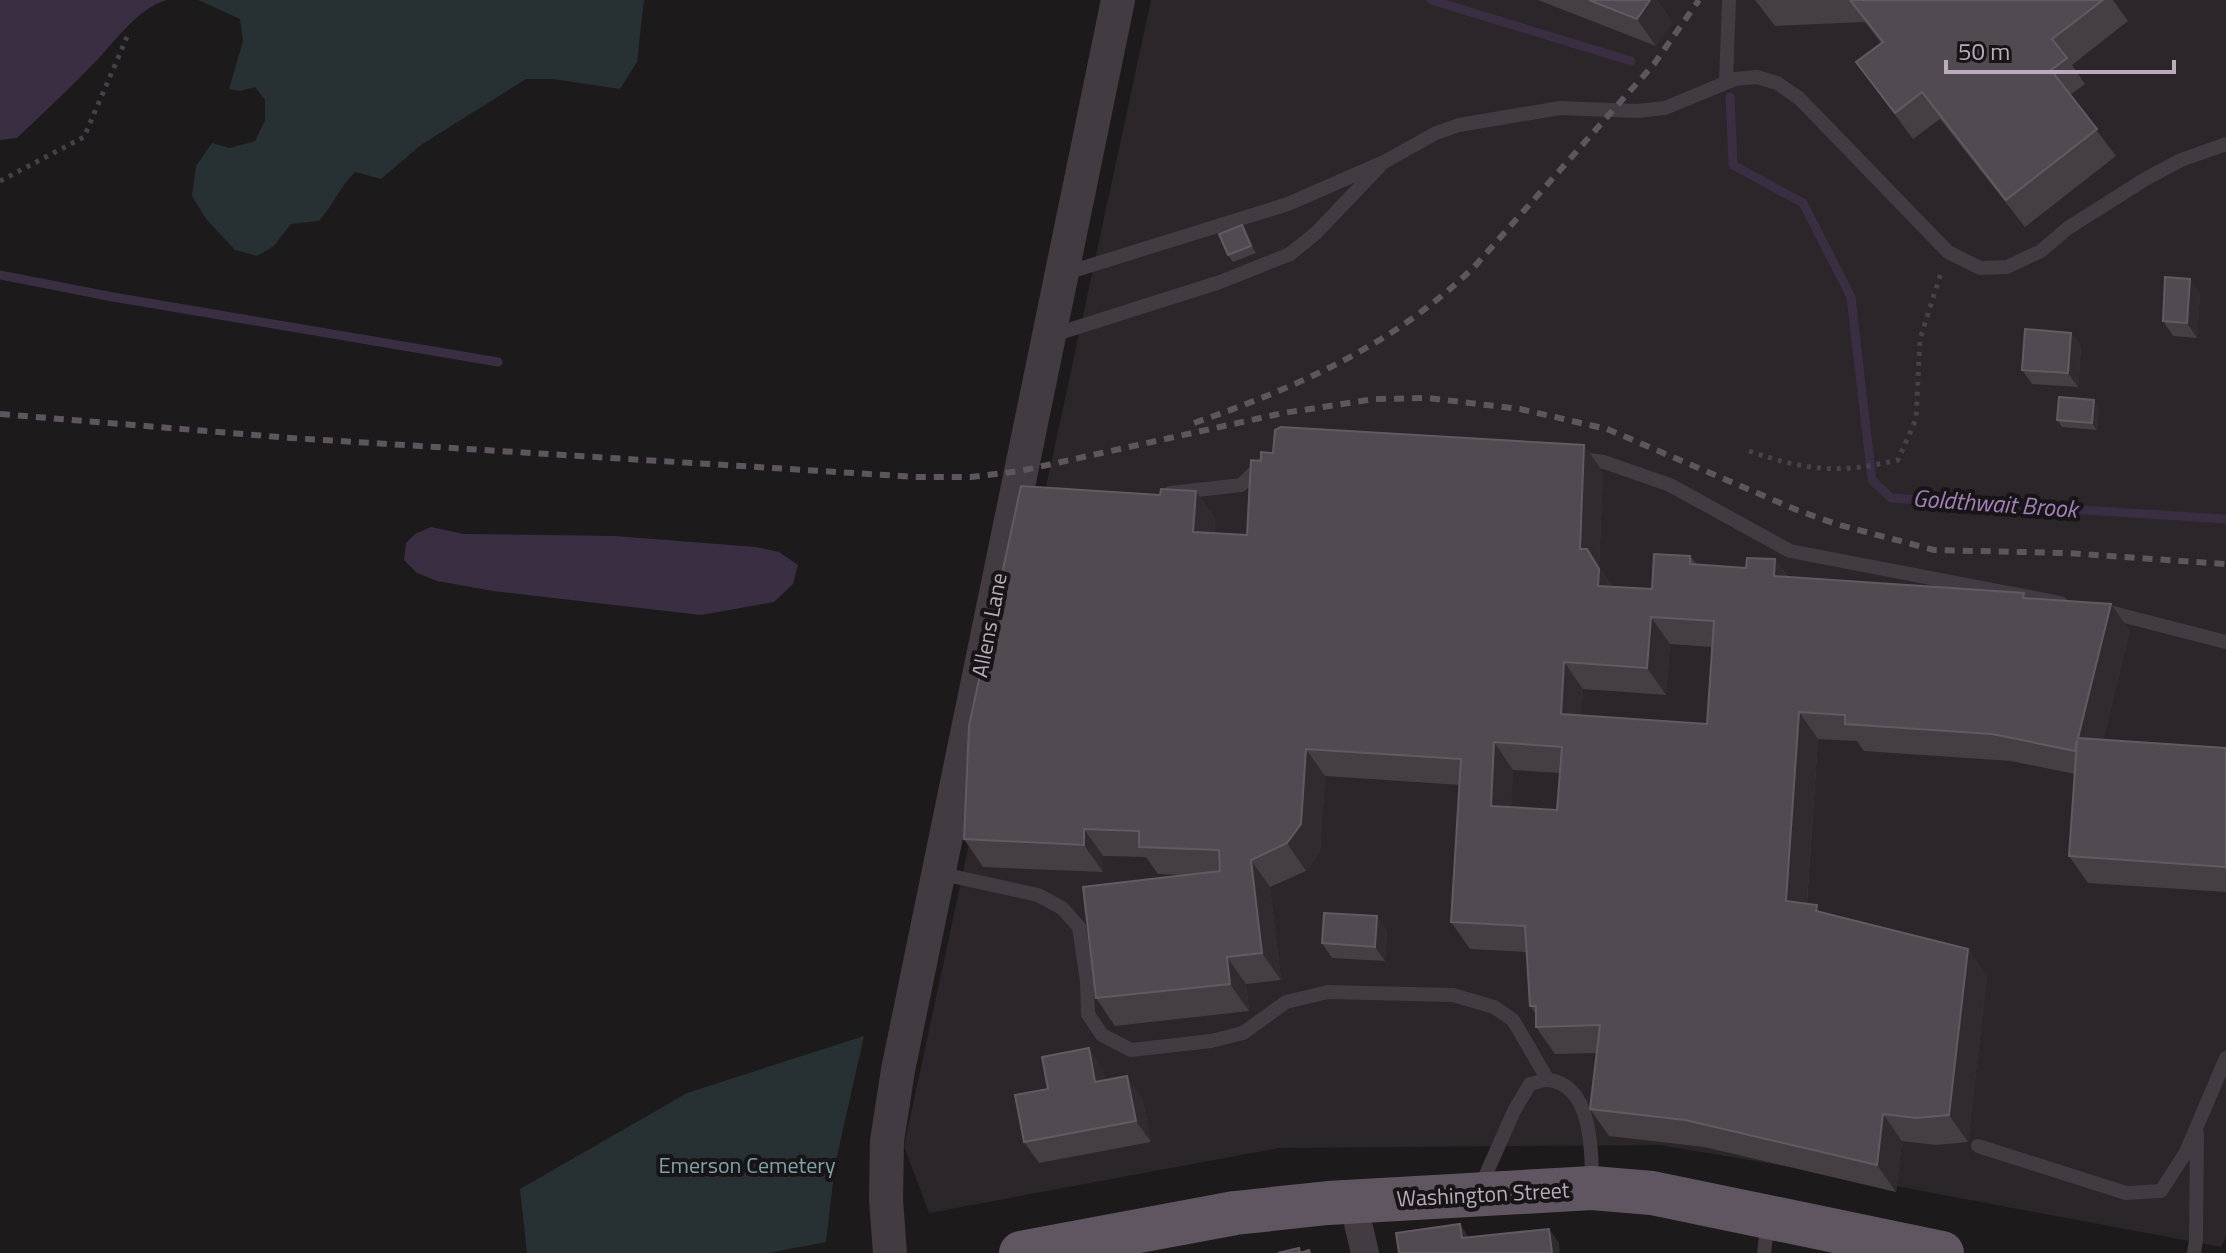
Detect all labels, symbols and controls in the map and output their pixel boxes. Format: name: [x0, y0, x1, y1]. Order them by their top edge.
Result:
scale bar: [1946, 24, 2174, 74]
text: 50 m: [1958, 33, 2010, 69]
water label: Goldthwait Brook: [1912, 479, 2082, 527]
street label: Allens Lane: [962, 570, 1016, 680]
park label: Emerson Cemetery: [658, 1148, 836, 1182]
street label: Washington Street: [1396, 1172, 1570, 1216]

